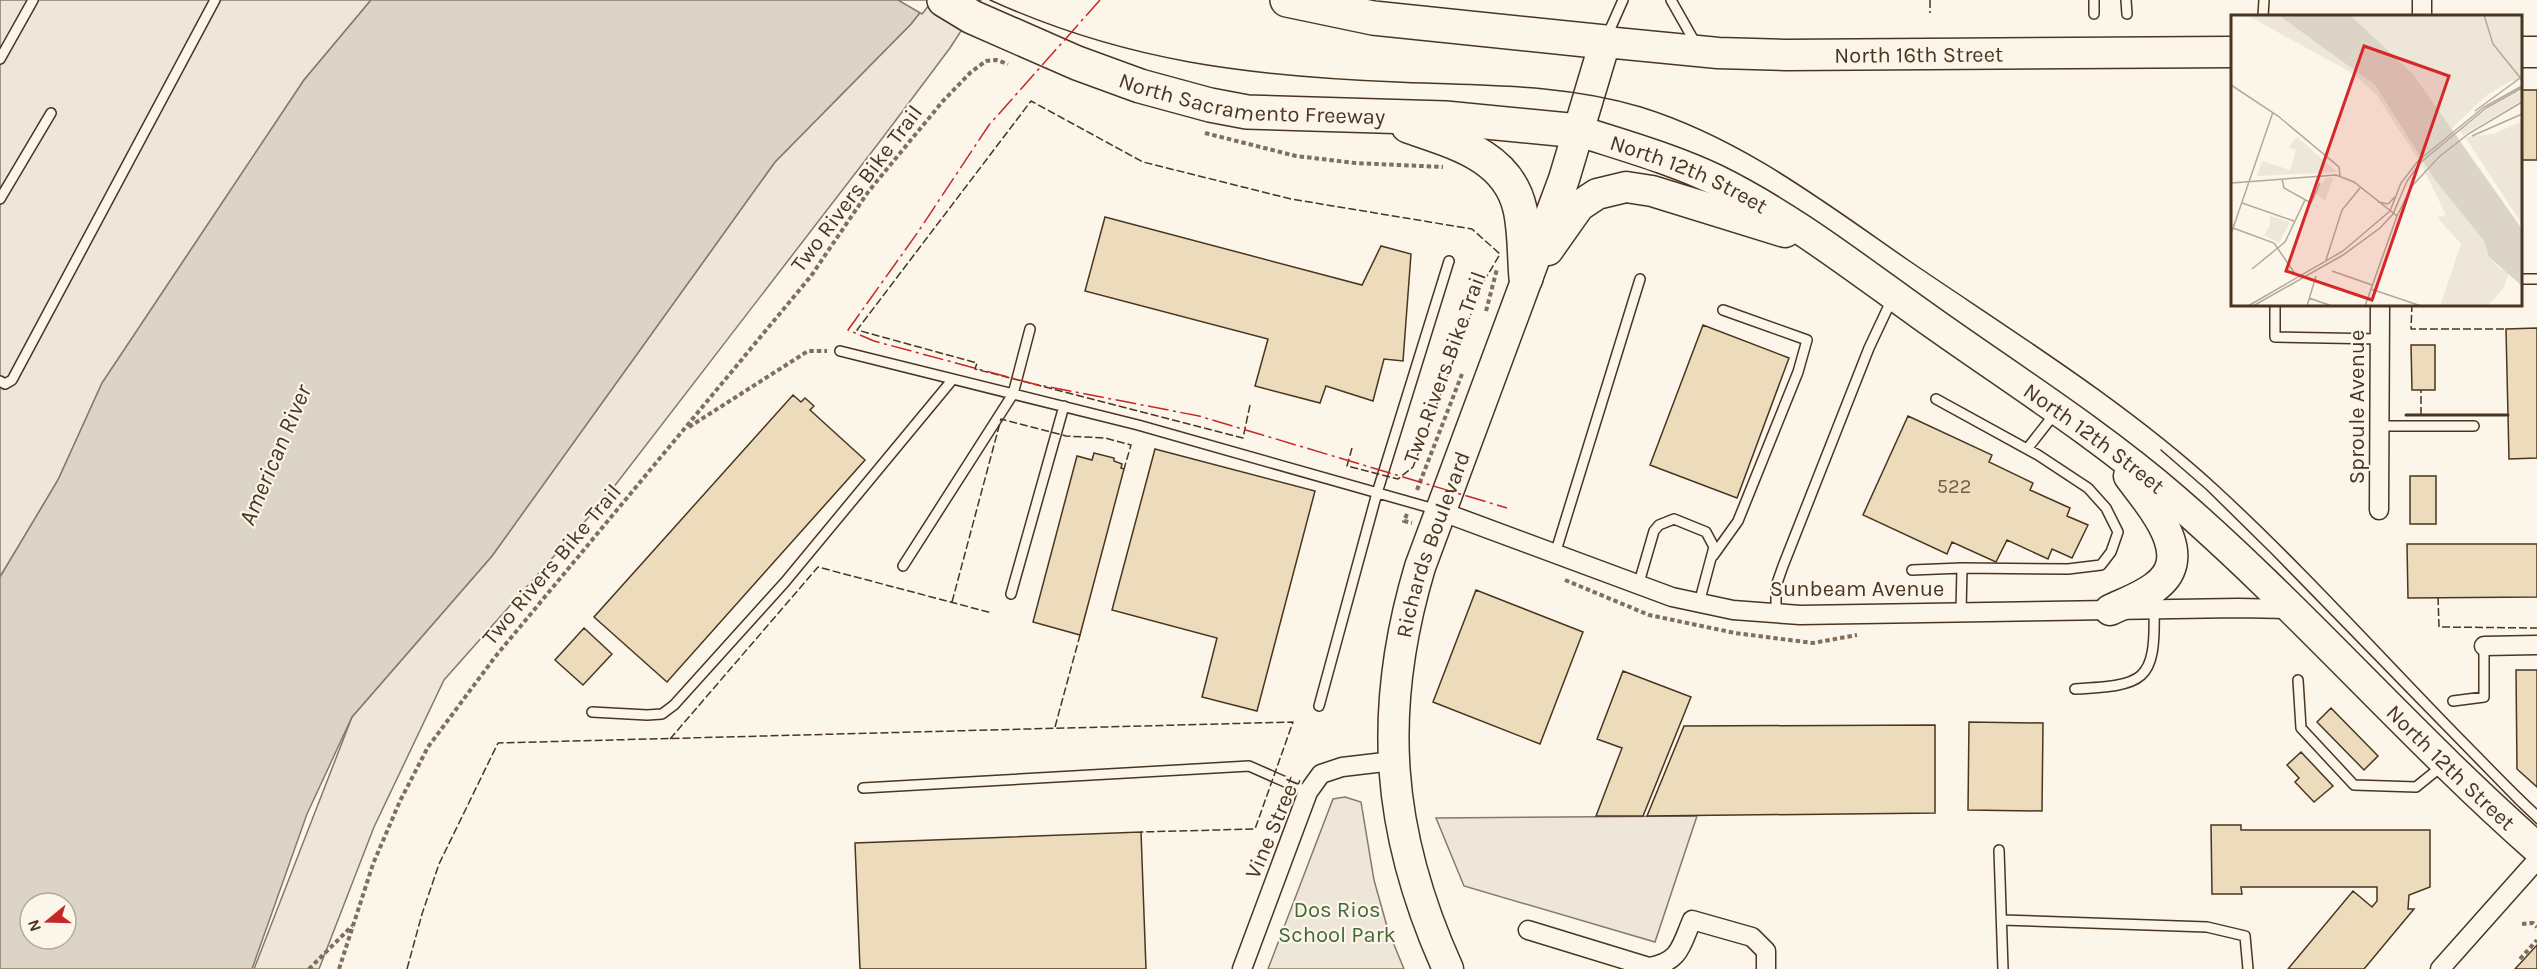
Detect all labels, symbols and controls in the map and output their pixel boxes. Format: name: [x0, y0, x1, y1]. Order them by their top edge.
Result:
inset map: [2231, 15, 2522, 306]
street label: North 16th Street: [1834, 42, 2003, 69]
street label: North Sacramento Freeway: [1115, 67, 1386, 130]
street label: Two Rivers Bike Trail: [786, 100, 928, 277]
street label: North 12th Street: [1607, 130, 1772, 219]
street label: Two Rivers Bike Trail: [1398, 268, 1492, 467]
street label: Sproule Avenue: [2344, 330, 2370, 484]
street label: North 12th Street: [2018, 378, 2170, 500]
water label: American River: [233, 380, 317, 529]
street label: Richards Boulevard: [1391, 448, 1476, 640]
house number: 522: [1937, 475, 1971, 498]
street label: Two Rivers Bike Trail: [477, 479, 627, 650]
street label: Sunbeam Avenue: [1770, 576, 1944, 602]
street label: North 12th Street: [2381, 700, 2520, 836]
street label: Vine Street: [1240, 772, 1306, 883]
north arrow: [18, 891, 78, 951]
park label: Dos Rios School Park: [1278, 897, 1396, 948]
text: N: [23, 917, 45, 934]

